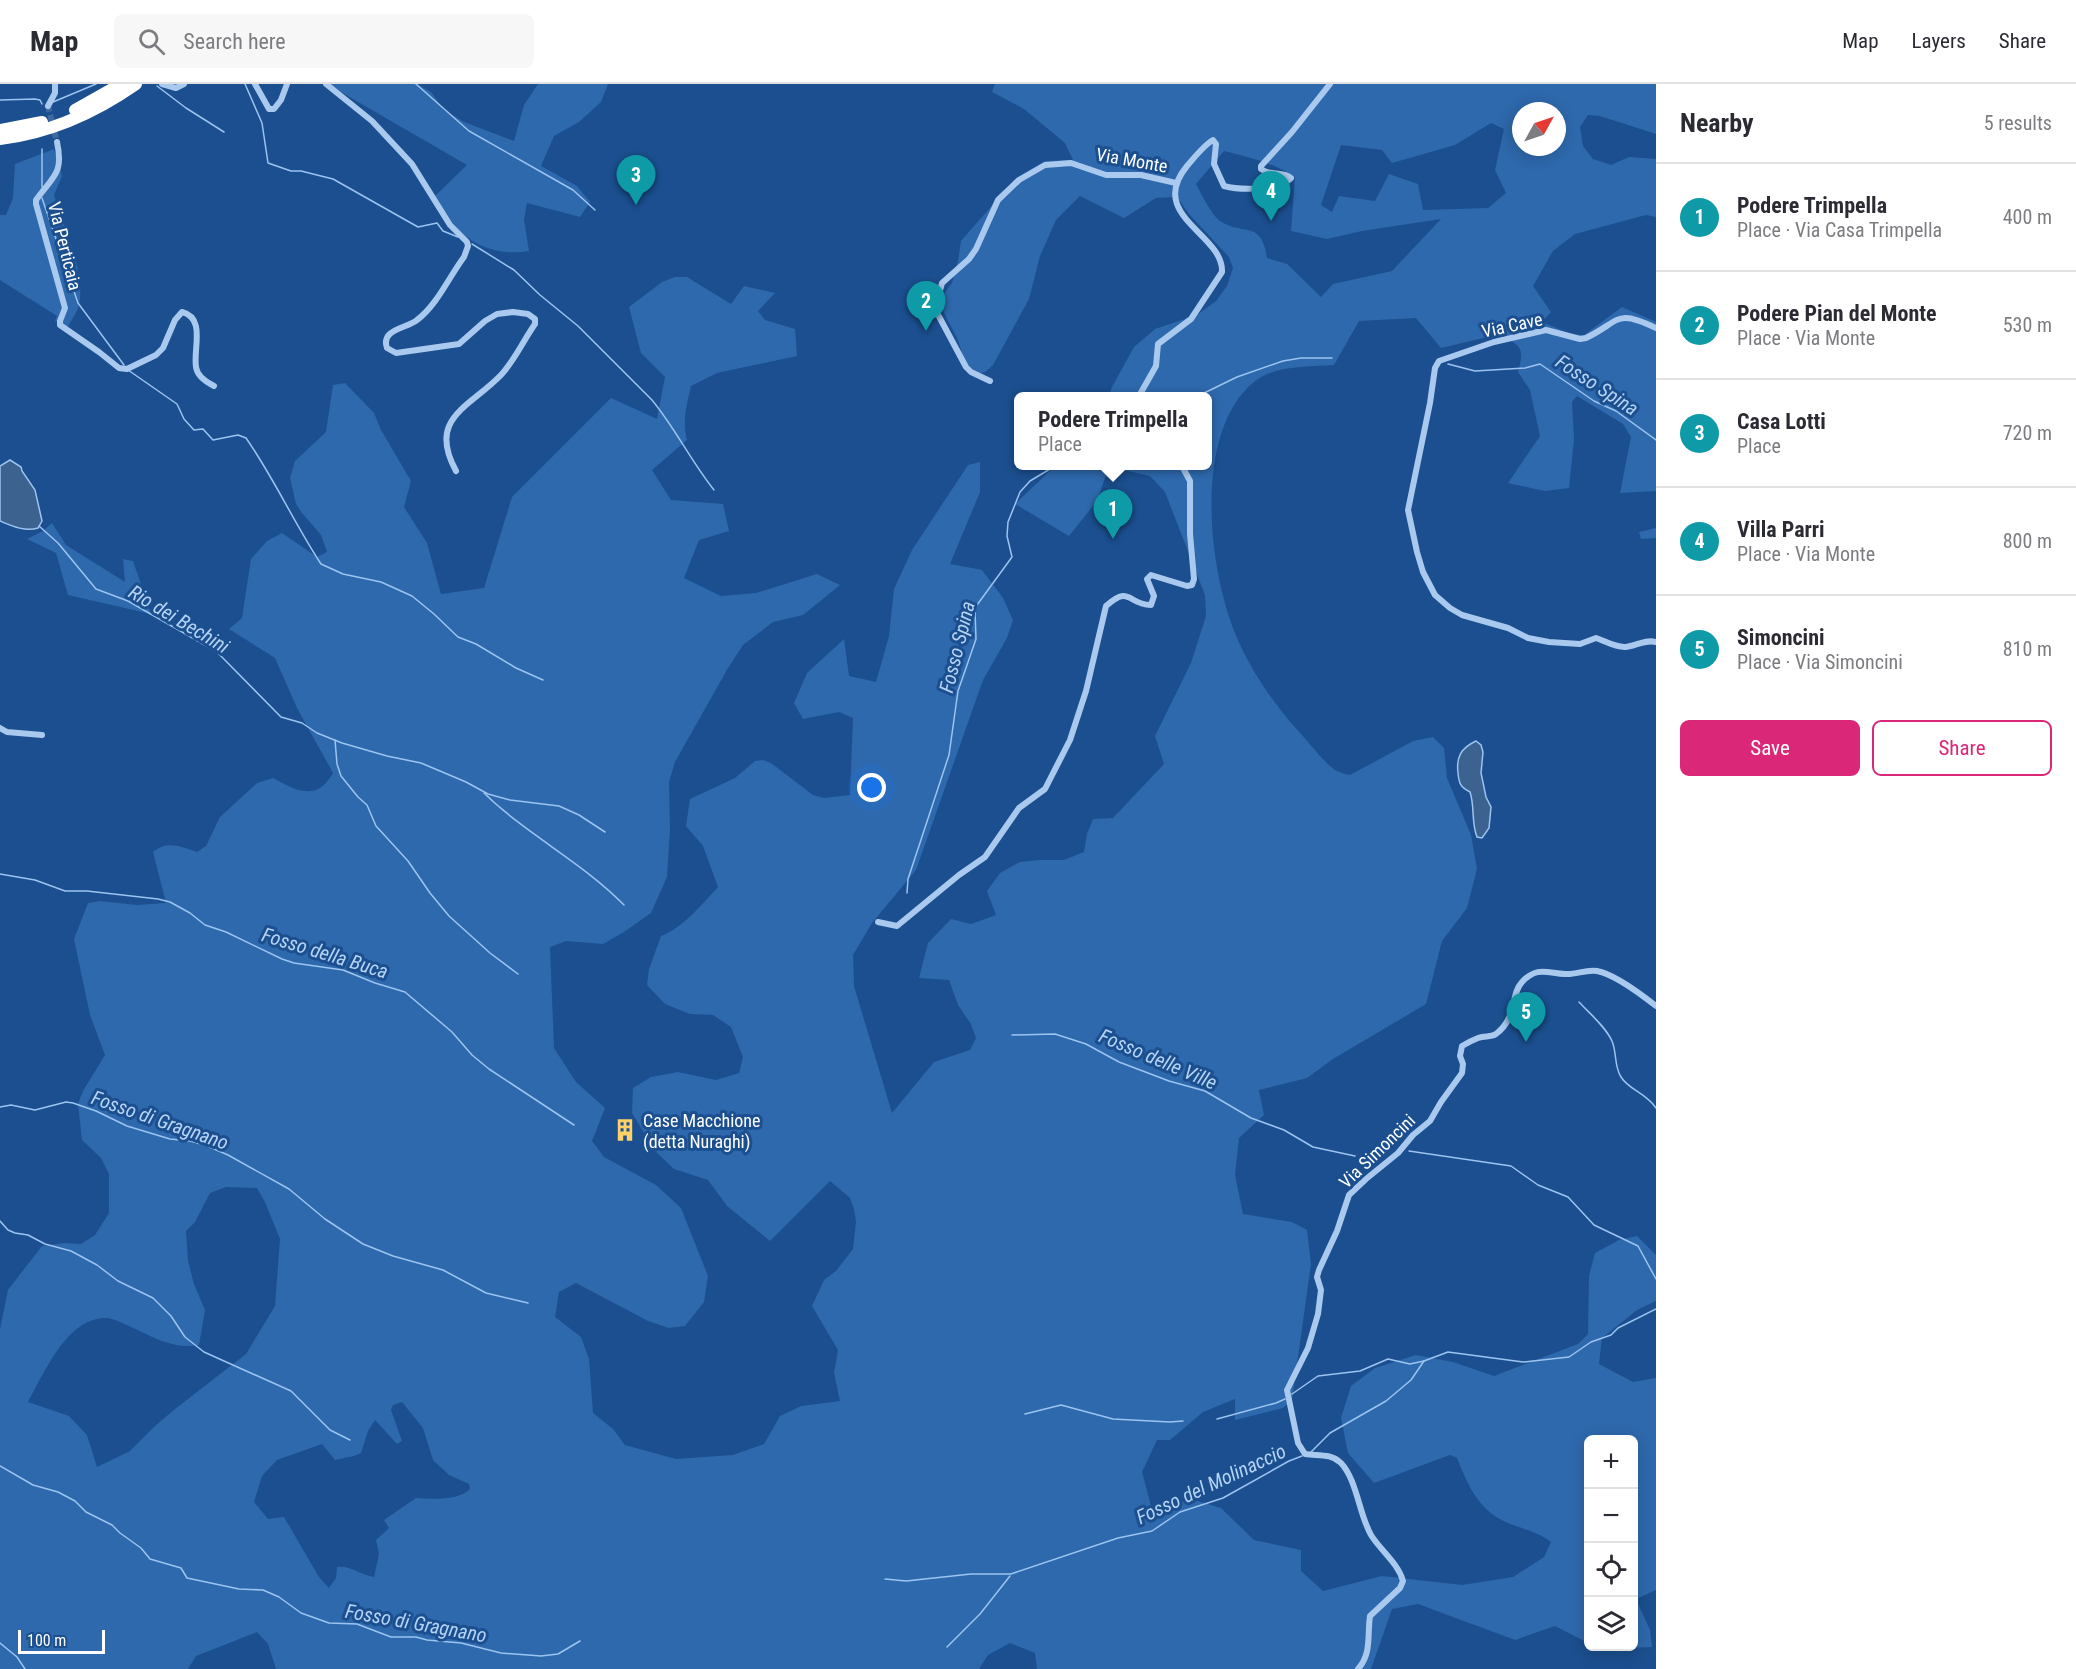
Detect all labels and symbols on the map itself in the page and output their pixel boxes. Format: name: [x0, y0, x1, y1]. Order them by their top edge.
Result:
north arrow: [1512, 102, 1566, 156]
street label: Via Monte: [1095, 143, 1169, 177]
pin: 3: [616, 156, 656, 205]
pin: 4: [1252, 172, 1290, 221]
street label: Via Perticaia: [44, 200, 86, 292]
pin: 2: [906, 282, 946, 331]
street label: Via Cave: [1480, 308, 1544, 342]
water label: Fosso Spina: [1551, 349, 1643, 421]
pin: 1: [1094, 490, 1132, 539]
water label: Rio dei Bechini: [124, 580, 234, 659]
water label: Fosso Spina: [934, 599, 980, 695]
your location: [857, 773, 886, 802]
water label: Fosso della Buca: [259, 922, 391, 984]
pin: 5: [1506, 992, 1546, 1042]
water label: Fosso delle Ville: [1096, 1023, 1220, 1095]
water label: Fosso di Gragnano: [88, 1085, 232, 1155]
place label: Case Macchione (detta Nuraghi): [643, 1110, 760, 1153]
street label: Via Simoncini: [1335, 1110, 1419, 1192]
building icon: Case Macchione (detta Nuraghi): [612, 1117, 638, 1143]
water label: Fosso del Molinaccio: [1132, 1439, 1290, 1529]
water label: Fosso di Gragnano: [343, 1599, 489, 1647]
scale bar: [18, 1627, 105, 1654]

